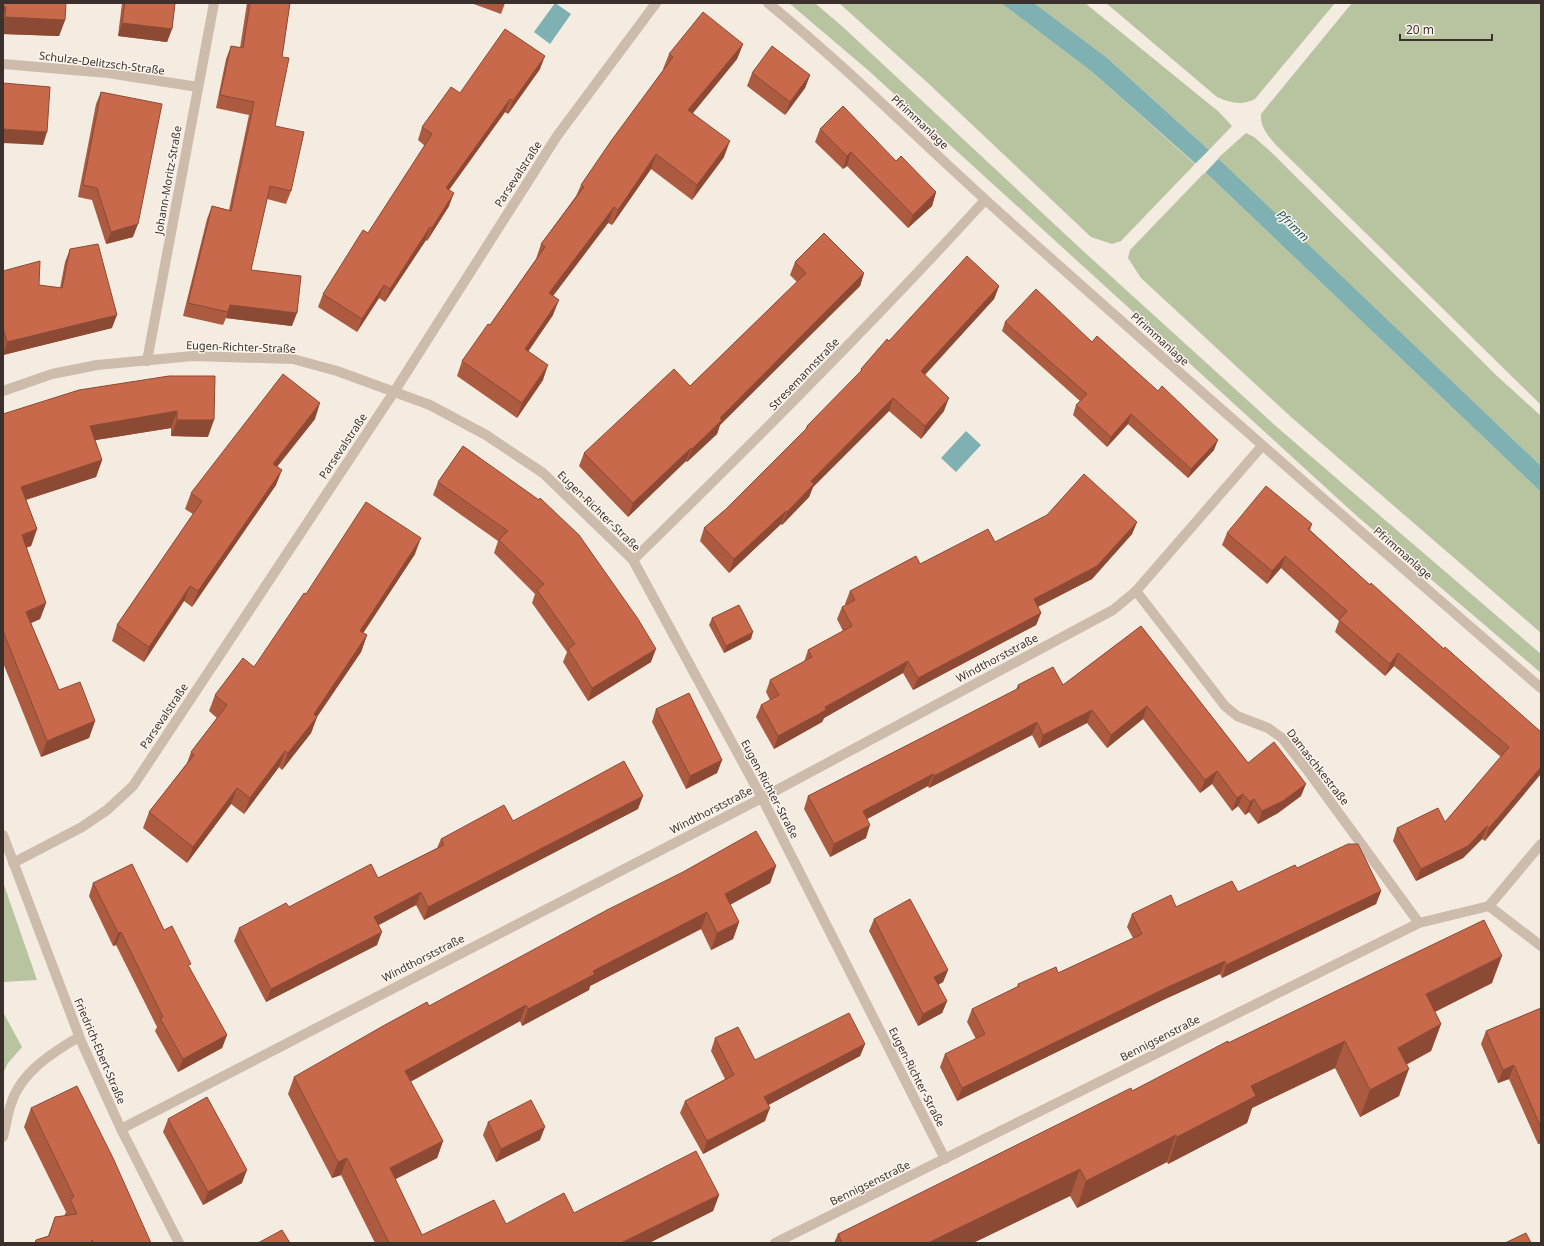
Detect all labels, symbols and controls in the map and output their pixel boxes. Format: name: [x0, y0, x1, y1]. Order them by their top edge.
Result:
scale bar: [1400, 16, 1492, 42]
text: 20 m: [1406, 21, 1434, 38]
street label: Schulze-Delitzsch-Straße: [38, 47, 166, 78]
street label: Pfrimmanlage: [888, 91, 952, 152]
street label: Johann-Moritz-Straße: [150, 124, 184, 236]
street label: Parsevalstraße: [491, 138, 545, 210]
water label: Pfrimm: [1273, 206, 1313, 245]
street label: Pfrimmanlage: [1128, 309, 1193, 369]
street label: Stresemannstraße: [765, 334, 842, 413]
street label: Eugen-Richter-Straße: [186, 337, 296, 356]
street label: Parsevalstraße: [315, 410, 370, 481]
street label: Eugen-Richter-Straße: [555, 467, 644, 554]
street label: Pfrimmanlage: [1371, 523, 1436, 582]
street label: Windthorststraße: [953, 630, 1040, 685]
street label: Parsevalstraße: [136, 680, 191, 751]
street label: Damaschkestraße: [1284, 725, 1353, 808]
street label: Eugen-Richter-Straße: [738, 737, 803, 841]
street label: Windthorststraße: [667, 782, 755, 837]
street label: Windthorststraße: [379, 930, 467, 985]
street label: Friedrich-Ebert-Straße: [71, 995, 130, 1106]
street label: Bennigsenstraße: [1117, 1011, 1202, 1064]
street label: Eugen-Richter-Straße: [886, 1024, 949, 1129]
street label: Bennigsenstraße: [827, 1157, 912, 1209]

